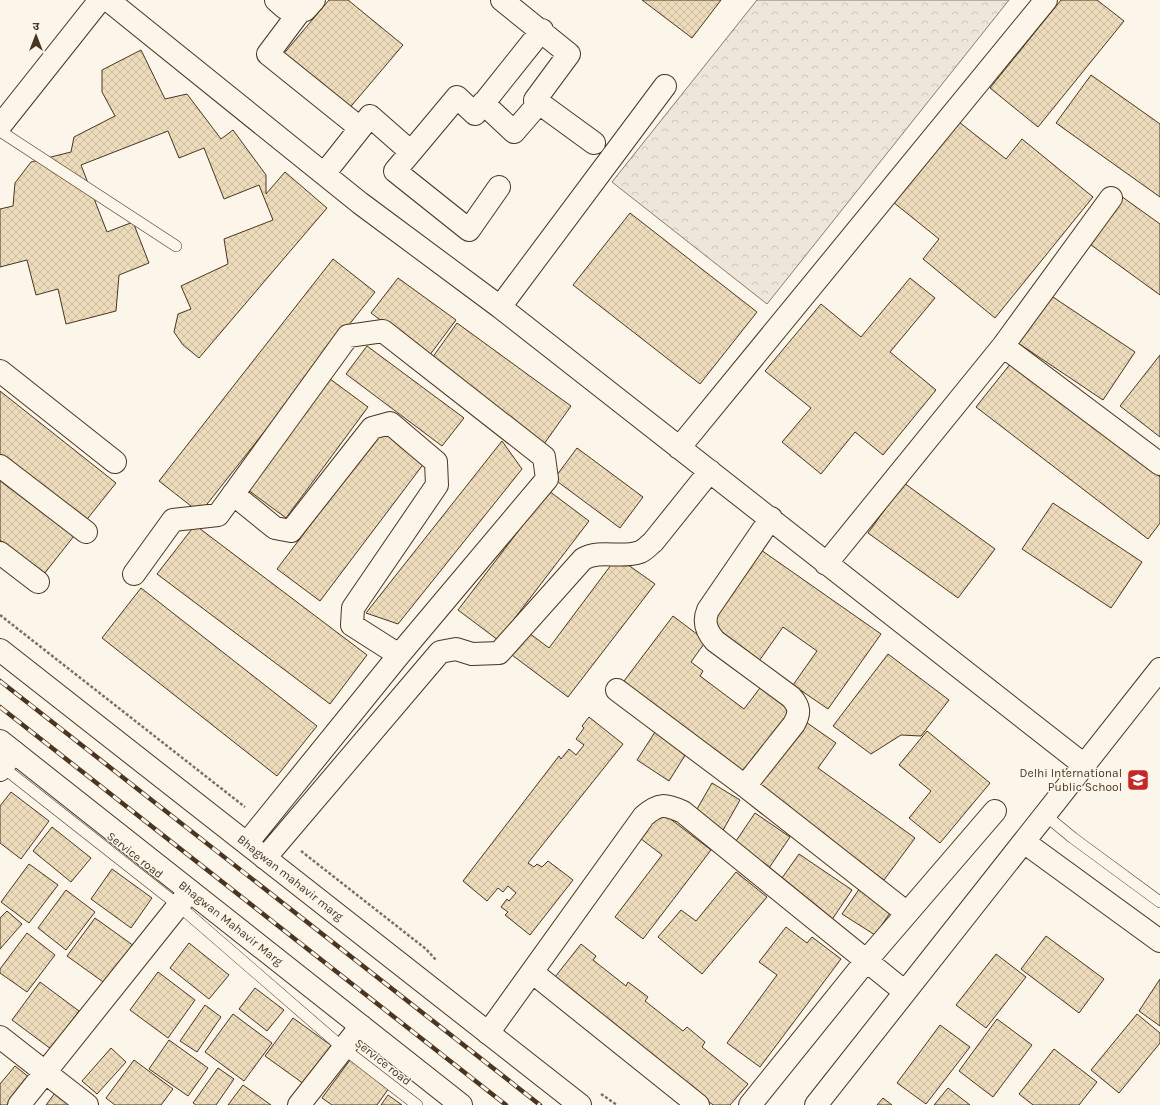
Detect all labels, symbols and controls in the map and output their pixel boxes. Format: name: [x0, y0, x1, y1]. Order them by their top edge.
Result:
north arrow: [16, 16, 56, 56]
text: उ: [33, 20, 40, 33]
place label: Delhi International Public School: [1020, 766, 1122, 794]
school or university icon: Delhi International Public School: [1125, 767, 1151, 793]
street label: Service road: [104, 829, 166, 881]
street label: Bhagwan mahavir marg: [235, 832, 346, 924]
street label: Bhagwan Mahavir Marg: [176, 878, 286, 969]
street label: Service road: [352, 1036, 414, 1088]

